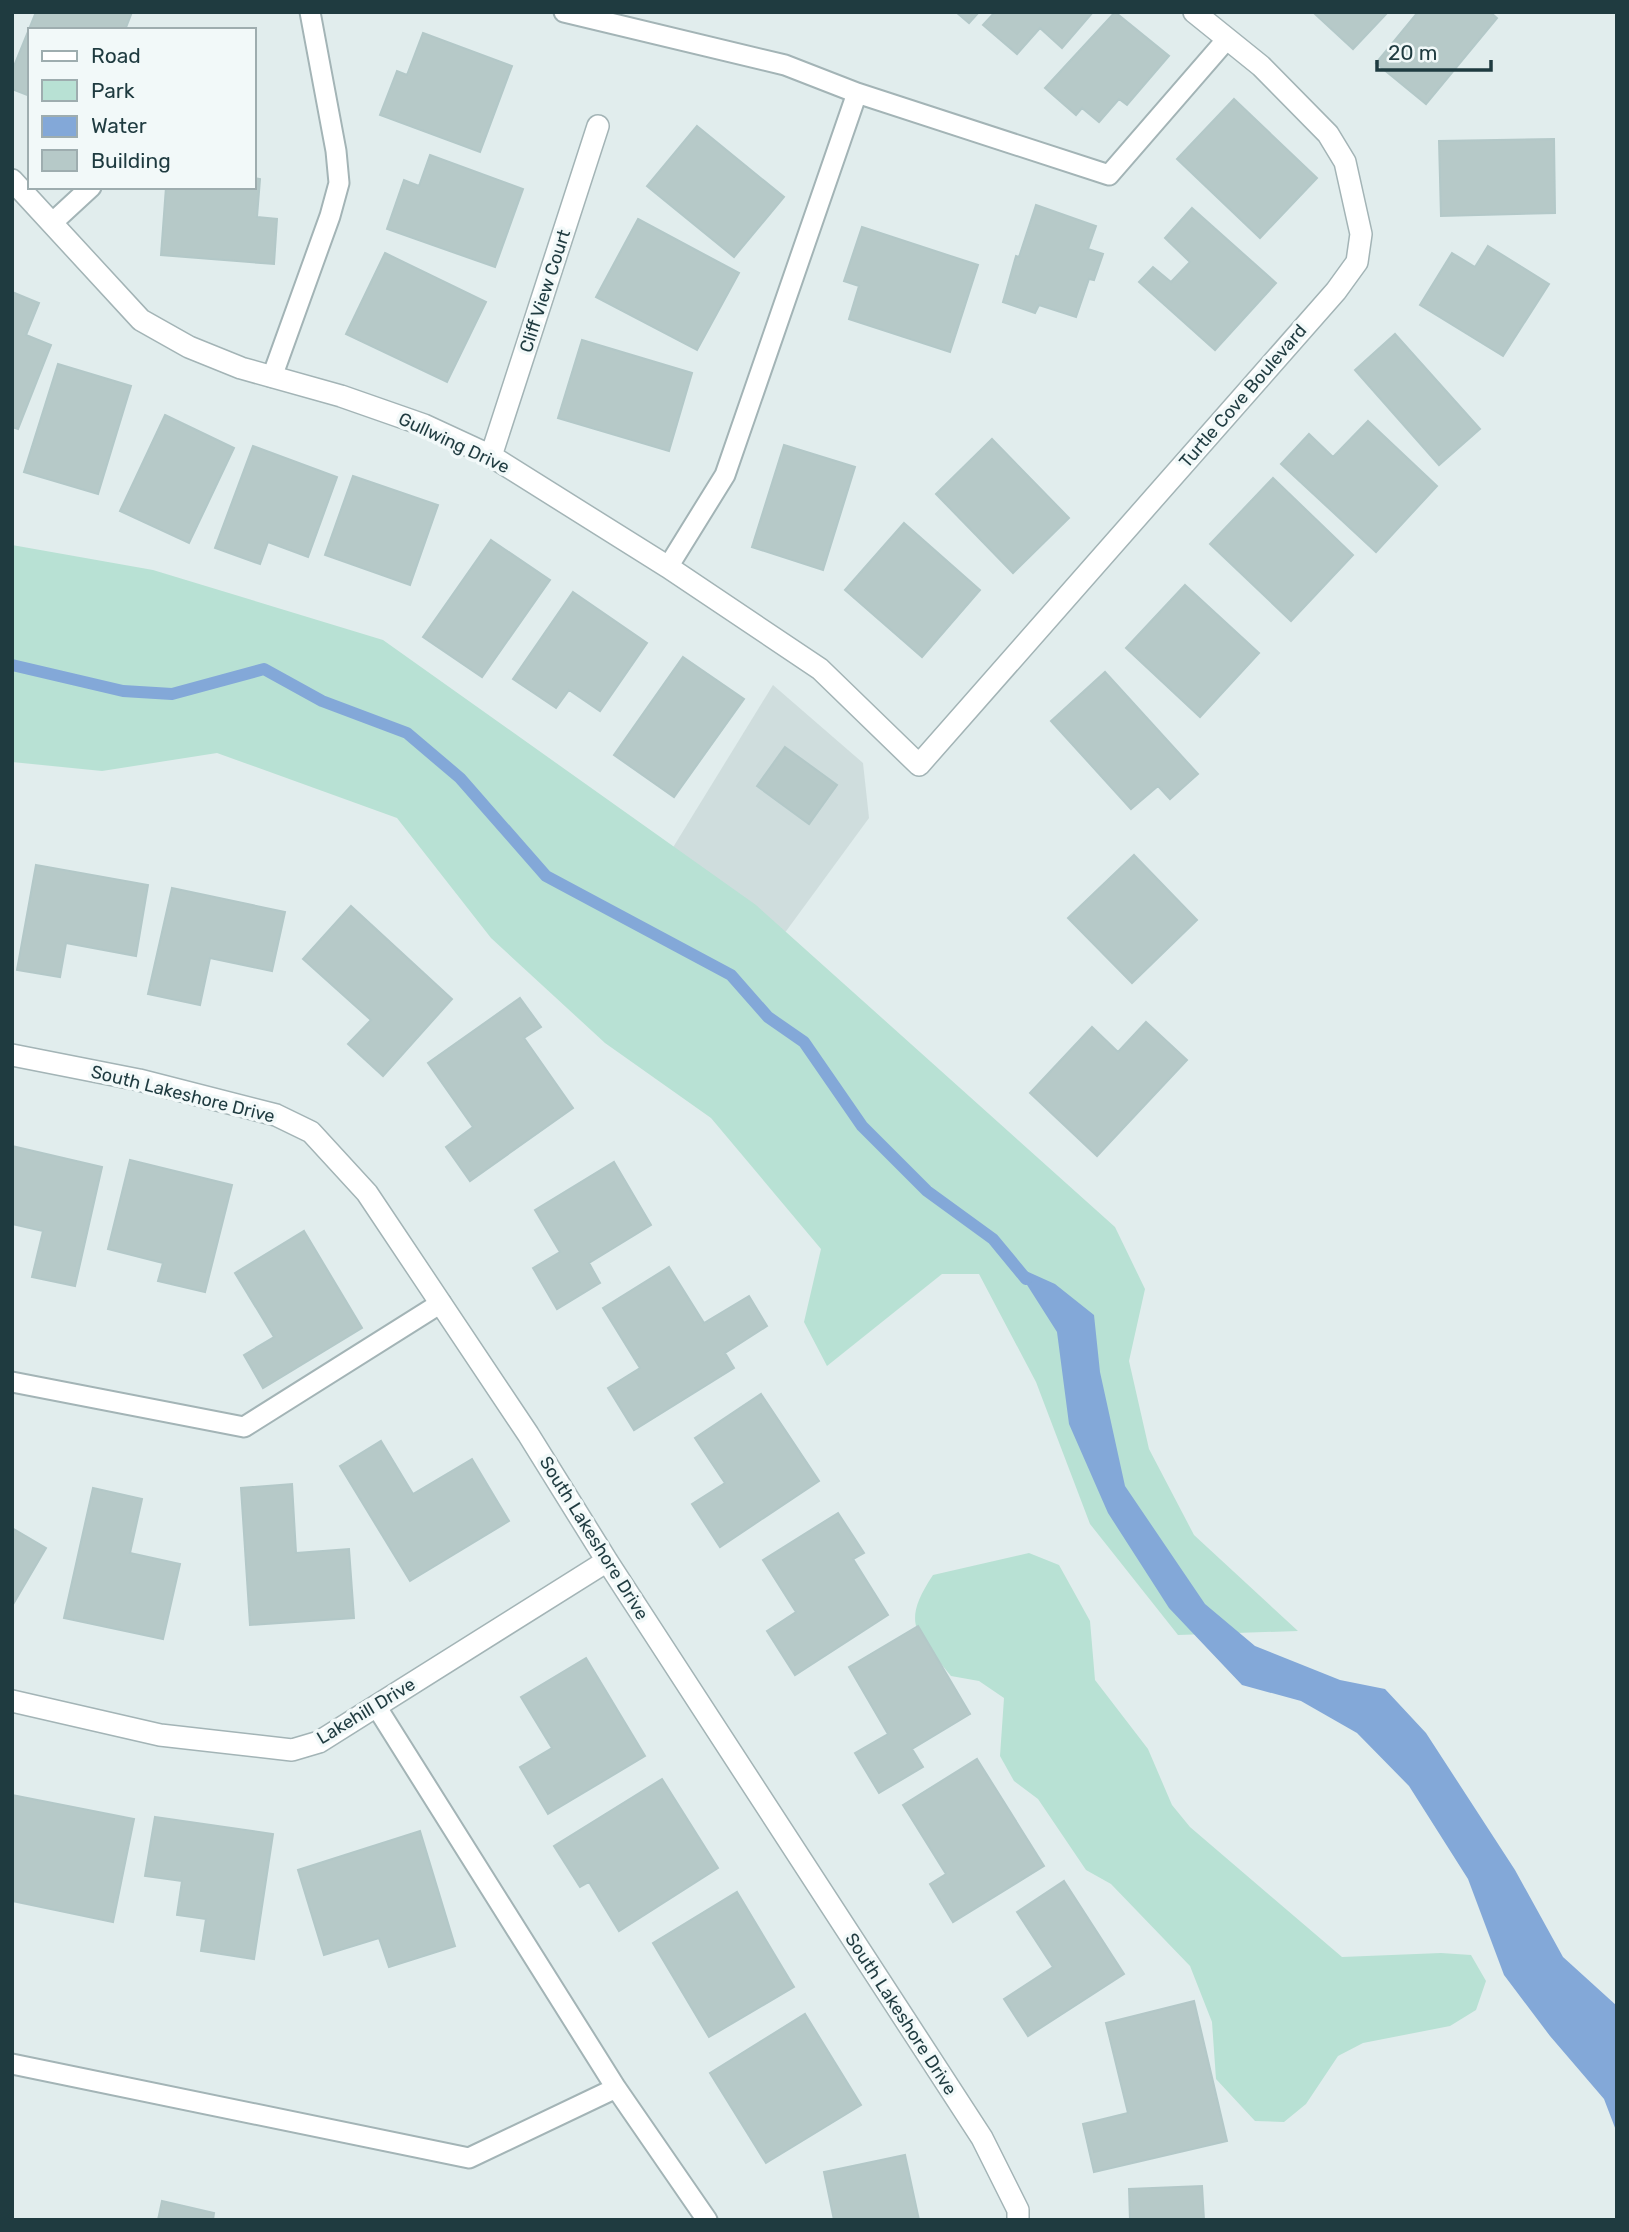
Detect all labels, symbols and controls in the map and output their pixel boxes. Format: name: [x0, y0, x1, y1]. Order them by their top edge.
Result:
legend: [28, 28, 256, 189]
scale bar: [1377, 28, 1491, 72]
text: 20 m: [1388, 40, 1437, 65]
text: Road: [91, 43, 141, 68]
text: Park: [91, 78, 135, 103]
text: Water: [91, 113, 147, 138]
text: Building: [91, 148, 171, 173]
street label: Cliff View Court: [515, 227, 575, 355]
street label: Turtle Cove Boulevard: [1175, 320, 1311, 472]
street label: Gullwing Drive: [395, 408, 513, 478]
street label: South Lakeshore Drive: [89, 1060, 277, 1128]
street label: South Lakeshore Drive: [535, 1452, 653, 1624]
street label: Lakehill Drive: [313, 1673, 419, 1749]
street label: South Lakeshore Drive: [840, 1929, 962, 2099]

